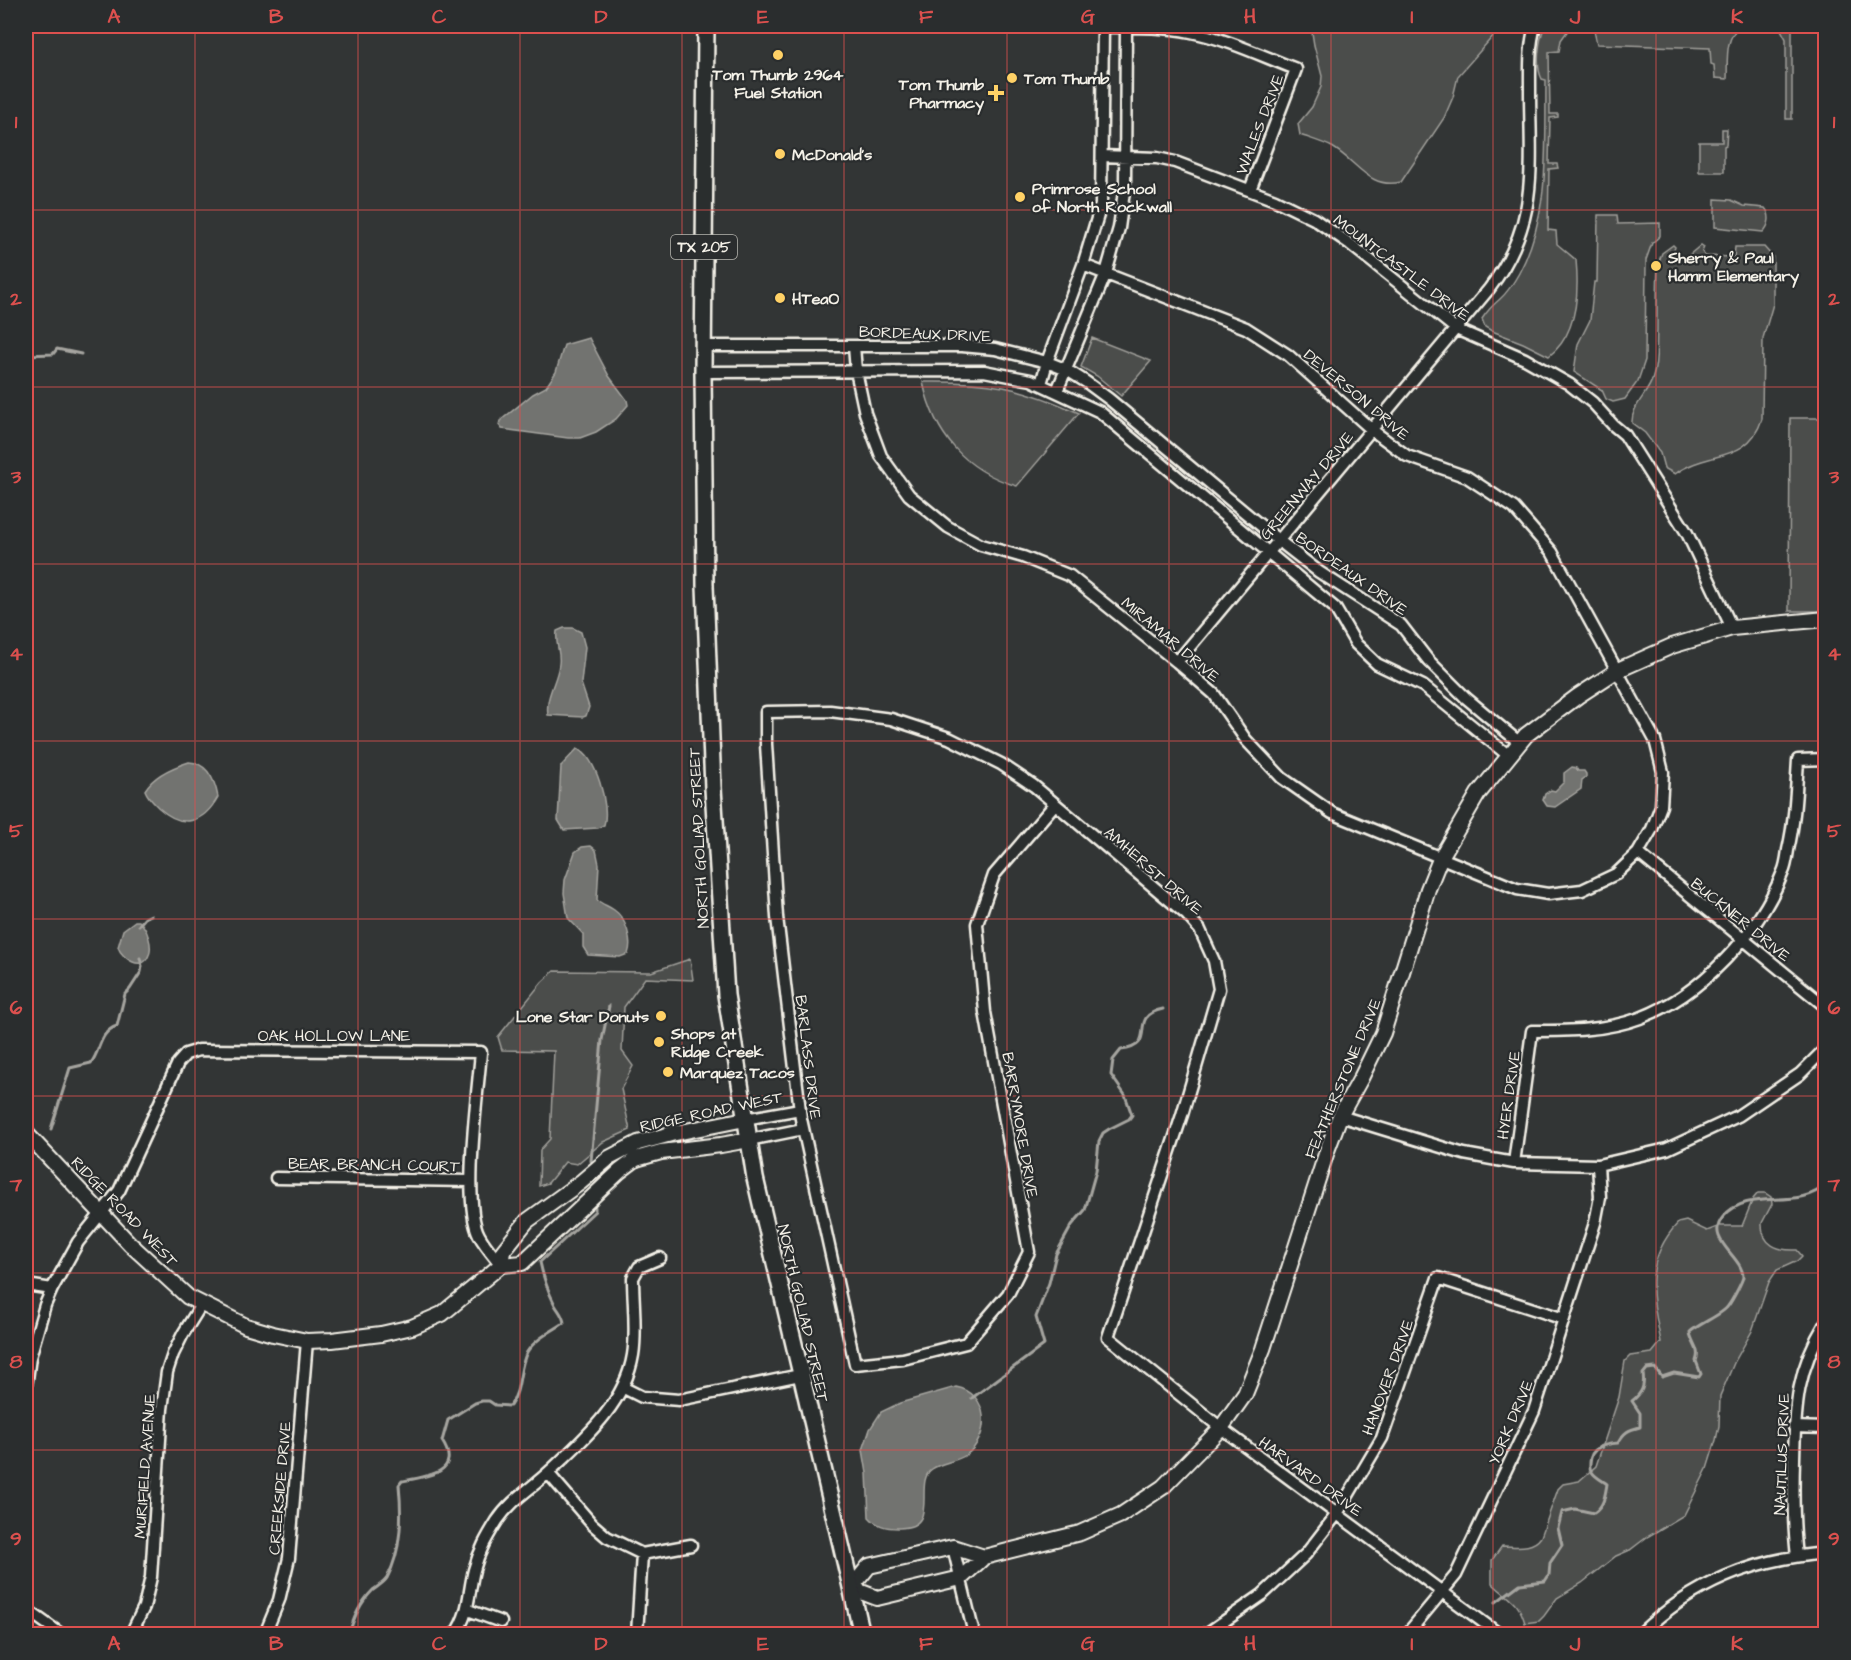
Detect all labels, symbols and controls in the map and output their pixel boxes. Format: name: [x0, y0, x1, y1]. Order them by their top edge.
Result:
text: A: [108, 3, 121, 31]
text: B: [269, 3, 284, 31]
text: C: [432, 3, 447, 31]
text: D: [595, 3, 608, 31]
text: E: [757, 3, 769, 31]
text: F: [919, 3, 934, 31]
text: G: [1081, 3, 1095, 31]
text: H: [1244, 3, 1256, 31]
text: I: [1410, 3, 1414, 31]
text: J: [1569, 3, 1581, 31]
text: K: [1731, 3, 1744, 31]
marker: Tom Thumb 2964 Fuel Station: [771, 48, 785, 62]
place label: Tom Thumb 2964 Fuel Station: [712, 64, 844, 104]
place label: Tom Thumb: [1023, 68, 1109, 90]
street label: WALES DRIVE: [1231, 70, 1289, 178]
marker: Tom Thumb: [1005, 71, 1019, 85]
place label: Tom Thumb Pharmacy: [898, 74, 984, 115]
marker: Tom Thumb Pharmacy: [989, 86, 1003, 100]
text: 1: [15, 108, 18, 136]
text: 1: [1833, 108, 1836, 136]
place label: McDonald's: [792, 144, 872, 166]
marker: McDonald's: [773, 147, 787, 161]
place label: Primrose School of North Rockwall: [1032, 178, 1173, 218]
marker: Primrose School of North Rockwall: [1013, 190, 1027, 204]
street label: MOUNTCASTLE DRIVE: [1329, 209, 1474, 327]
road number: TX 205: [671, 235, 737, 259]
place label: Sherry & Paul Hamm Elementary: [1667, 247, 1799, 288]
marker: Sherry & Paul Hamm Elementary: [1649, 259, 1663, 273]
text: 2: [9, 285, 22, 313]
text: 2: [1827, 285, 1840, 313]
place label: HTeaO: [792, 288, 839, 310]
marker: HTeaO: [773, 291, 787, 305]
street label: BORDEAUX DRIVE: [858, 321, 992, 347]
street label: DEVERSON DRIVE: [1299, 344, 1414, 446]
street label: GREENWAY DRIVE: [1255, 426, 1359, 545]
text: 3: [10, 463, 22, 491]
text: 3: [1828, 463, 1840, 491]
street label: BORDEAUX DRIVE: [1291, 527, 1412, 621]
street label: MIRAMAR DRIVE: [1116, 592, 1225, 688]
text: 4: [9, 640, 23, 668]
text: 4: [1827, 640, 1841, 668]
street label: NORTH GOLIAD STREET: [683, 747, 715, 929]
text: 5: [9, 817, 24, 845]
text: 5: [1827, 817, 1842, 845]
street label: AMHERST DRIVE: [1099, 822, 1208, 920]
street label: BUCKNER DRIVE: [1686, 873, 1795, 967]
text: 6: [10, 994, 23, 1022]
street label: BARLASS DRIVE: [789, 994, 827, 1121]
street label: FEATHERSTONE DRIVE: [1299, 994, 1387, 1162]
text: 6: [1828, 994, 1841, 1022]
place label: Lone Star Donuts: [516, 1006, 649, 1028]
marker: Lone Star Donuts: [654, 1009, 668, 1023]
place label: Shops at Ridge Creek: [670, 1023, 764, 1065]
street label: OAK HOLLOW LANE: [258, 1025, 411, 1047]
marker: Shops at Ridge Creek: [652, 1035, 666, 1049]
street label: HYER DRIVE: [1492, 1049, 1526, 1141]
street label: BARRYMORE DRIVE: [996, 1050, 1044, 1200]
place label: Marquez Tacos: [680, 1062, 795, 1084]
marker: Marquez Tacos: [661, 1065, 675, 1079]
street label: RIDGE ROAD WEST: [638, 1086, 784, 1138]
street label: RIDGE ROAD WEST: [66, 1152, 183, 1272]
street label: BEAR BRANCH COURT: [288, 1153, 460, 1177]
text: 7: [9, 1171, 23, 1199]
text: 7: [1827, 1171, 1841, 1199]
street label: NORTH GOLIAD STREET: [772, 1223, 834, 1404]
street label: HANOVER DRIVE: [1357, 1316, 1419, 1438]
text: 8: [10, 1348, 23, 1376]
text: 8: [1828, 1348, 1841, 1376]
street label: YORK DRIVE: [1483, 1376, 1539, 1468]
street label: MURIFIELD AVENUE: [129, 1392, 161, 1539]
street label: NAUTILUS DRIVE: [1769, 1392, 1795, 1515]
street label: CREEKSIDE DRIVE: [263, 1420, 297, 1556]
street label: HARVARD DRIVE: [1254, 1432, 1367, 1522]
text: 9: [10, 1525, 22, 1553]
text: 9: [1828, 1525, 1840, 1553]
text: A: [108, 1630, 121, 1658]
text: B: [269, 1630, 284, 1658]
text: C: [432, 1630, 447, 1658]
text: D: [595, 1630, 608, 1658]
text: E: [757, 1630, 769, 1658]
text: F: [919, 1630, 934, 1658]
text: G: [1081, 1630, 1095, 1658]
text: H: [1244, 1630, 1256, 1658]
text: I: [1410, 1630, 1414, 1658]
text: J: [1569, 1630, 1581, 1658]
text: K: [1731, 1630, 1744, 1658]

